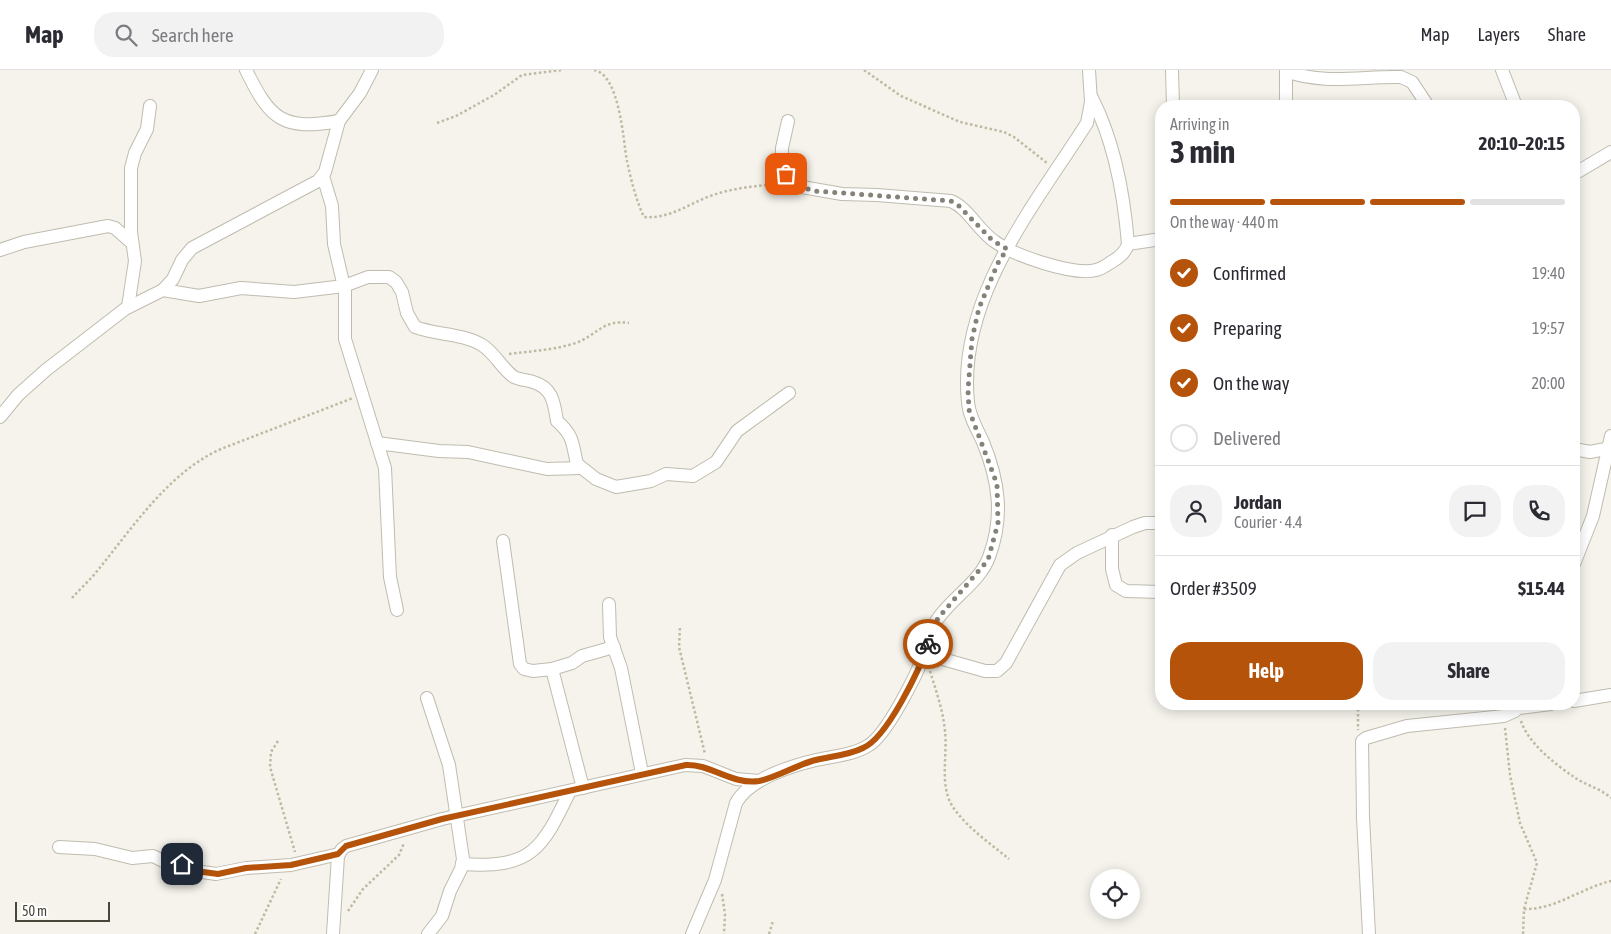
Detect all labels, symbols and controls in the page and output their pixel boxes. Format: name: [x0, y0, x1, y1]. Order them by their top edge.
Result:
search box: [94, 12, 444, 57]
text: Map: [25, 21, 64, 48]
icon: search: [112, 21, 140, 49]
text: Search here: [152, 24, 234, 46]
text: Map: [1420, 24, 1449, 45]
text: Layers: [1477, 24, 1520, 45]
text: Share: [1548, 24, 1586, 45]
text: Arriving in: [1170, 115, 1230, 133]
text: 20:10–20:15: [1478, 132, 1565, 154]
text: 3 min: [1170, 133, 1235, 170]
pin: [765, 153, 807, 195]
icon: bag: [772, 160, 800, 188]
text: On the way · 440 m: [1170, 213, 1279, 231]
icon: check: [1170, 259, 1198, 287]
text: Confirmed: [1213, 262, 1286, 284]
text: 19:40: [1532, 264, 1565, 282]
icon: check: [1170, 314, 1198, 342]
text: Preparing: [1213, 317, 1282, 339]
text: 19:57: [1532, 319, 1565, 337]
icon: check: [1170, 369, 1198, 397]
text: On the way: [1213, 372, 1290, 394]
text: 20:00: [1531, 374, 1565, 392]
text: Delivered: [1213, 427, 1281, 449]
button: person: [1170, 485, 1222, 537]
button: chat: [1449, 485, 1501, 537]
button: phone: [1513, 485, 1565, 537]
text: Jordan: [1234, 491, 1282, 513]
text: Courier · 4.4: [1234, 513, 1303, 531]
text: Order #3509: [1170, 577, 1257, 599]
text: $15.44: [1518, 577, 1565, 599]
courier: [903, 619, 953, 669]
icon: bike: [914, 630, 942, 658]
button: Help: [1170, 642, 1363, 700]
button: Share: [1373, 642, 1565, 700]
pin: [161, 843, 203, 885]
icon: home: [168, 850, 196, 878]
map controls: [1090, 869, 1140, 919]
button: locate: [1090, 869, 1140, 919]
scale bar: [15, 899, 110, 922]
text: 50 m: [22, 903, 47, 919]

